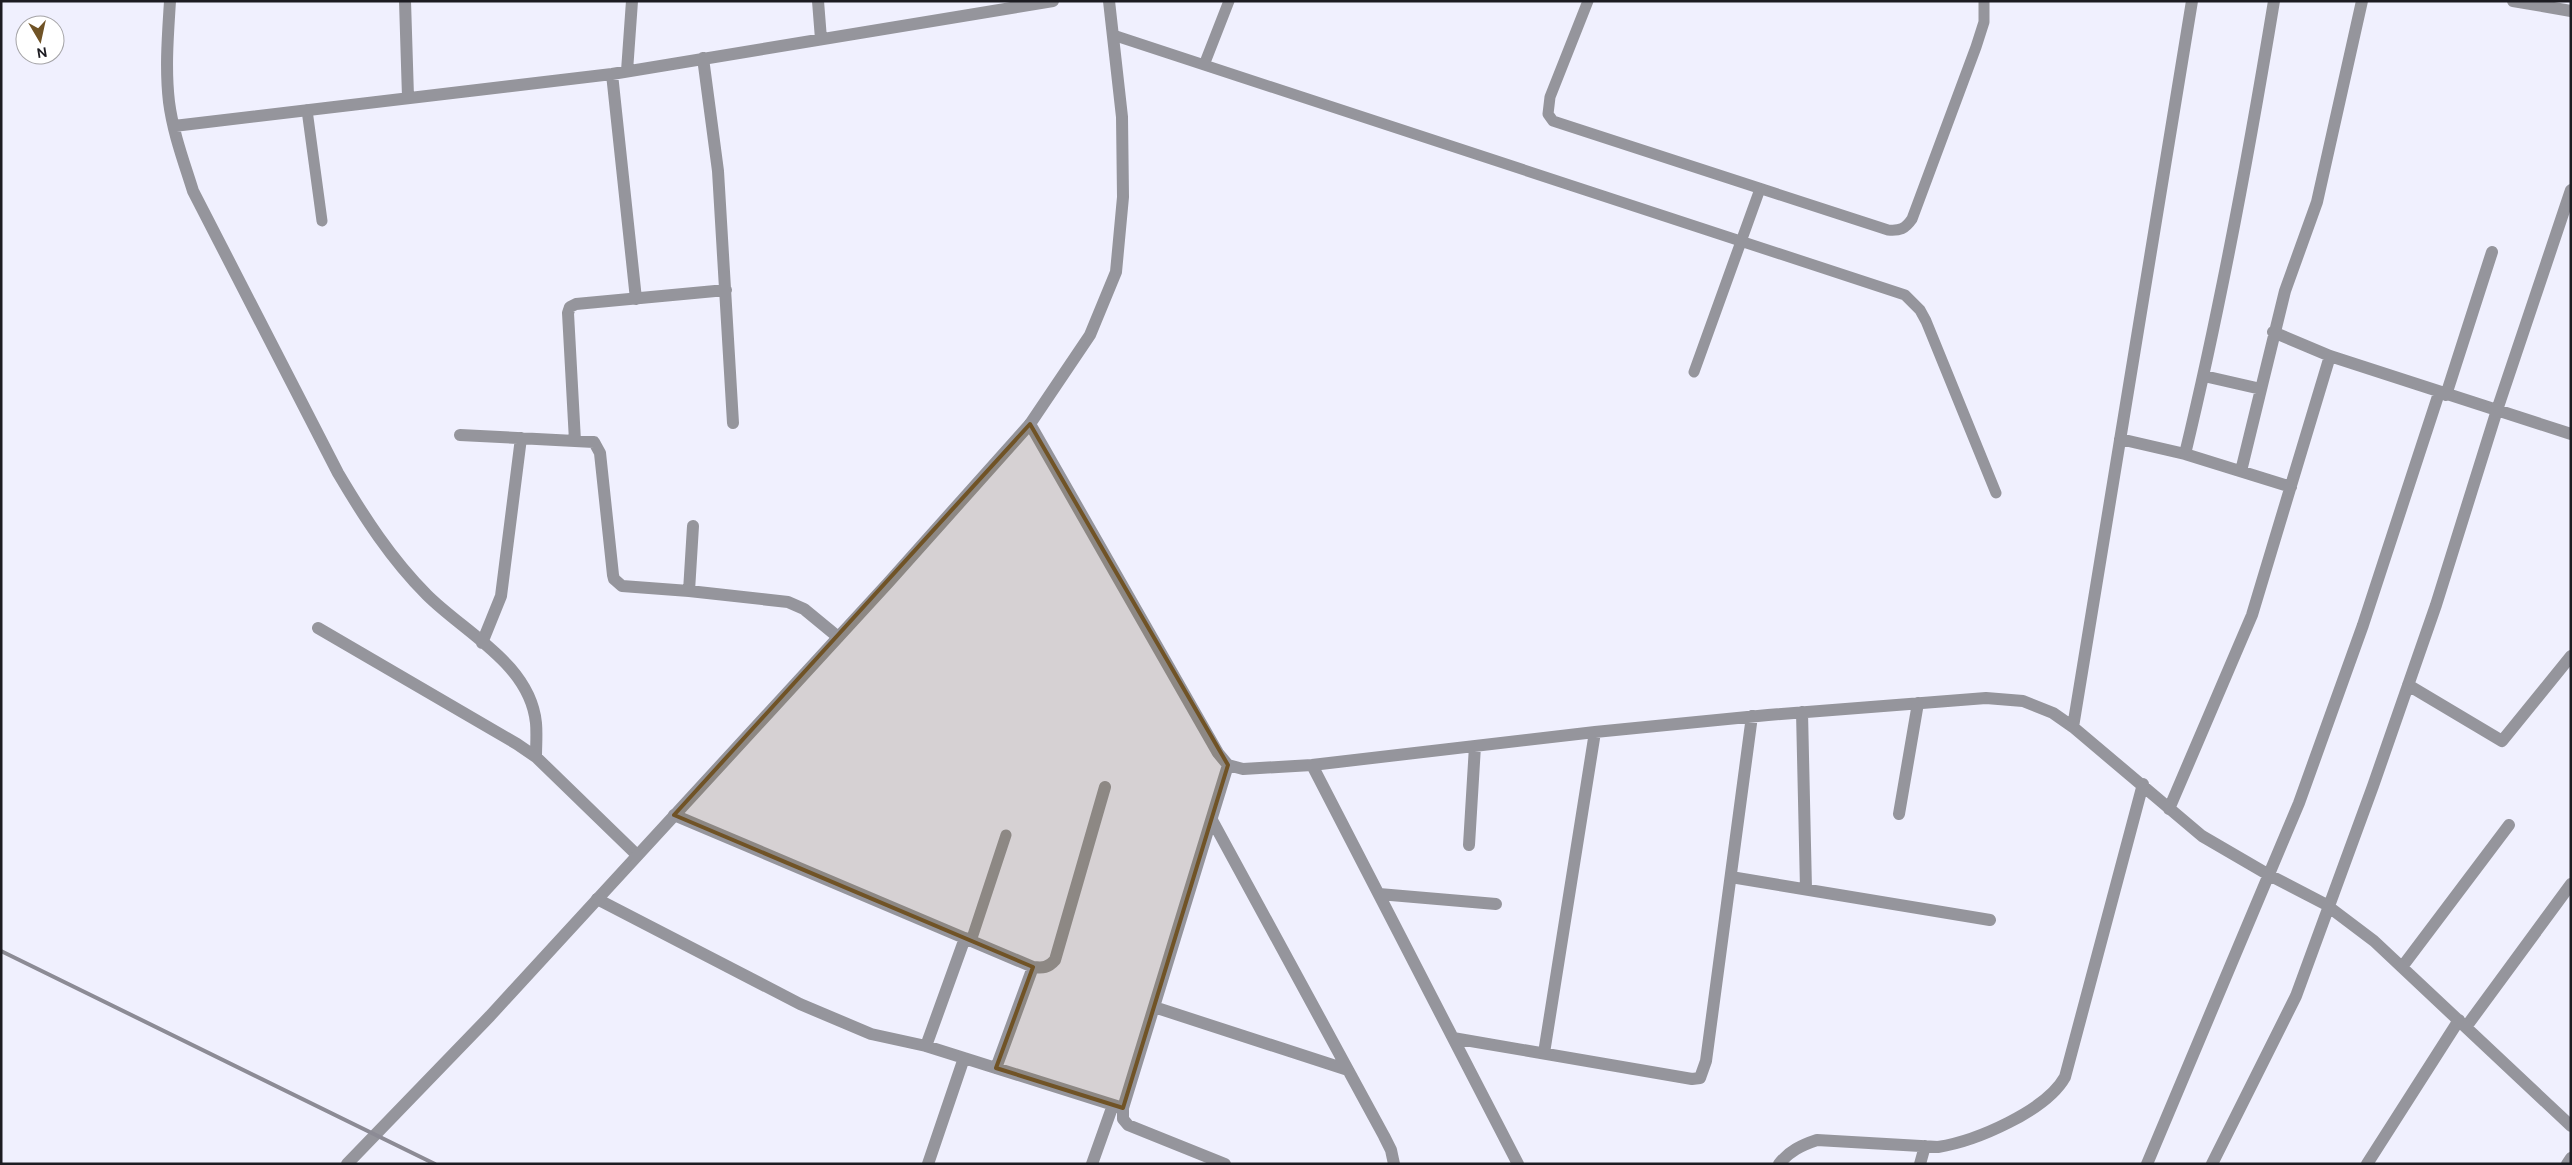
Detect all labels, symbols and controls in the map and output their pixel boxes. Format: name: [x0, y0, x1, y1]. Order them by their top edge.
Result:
north arrow: [15, 15, 65, 65]
text: N: [36, 43, 48, 63]

